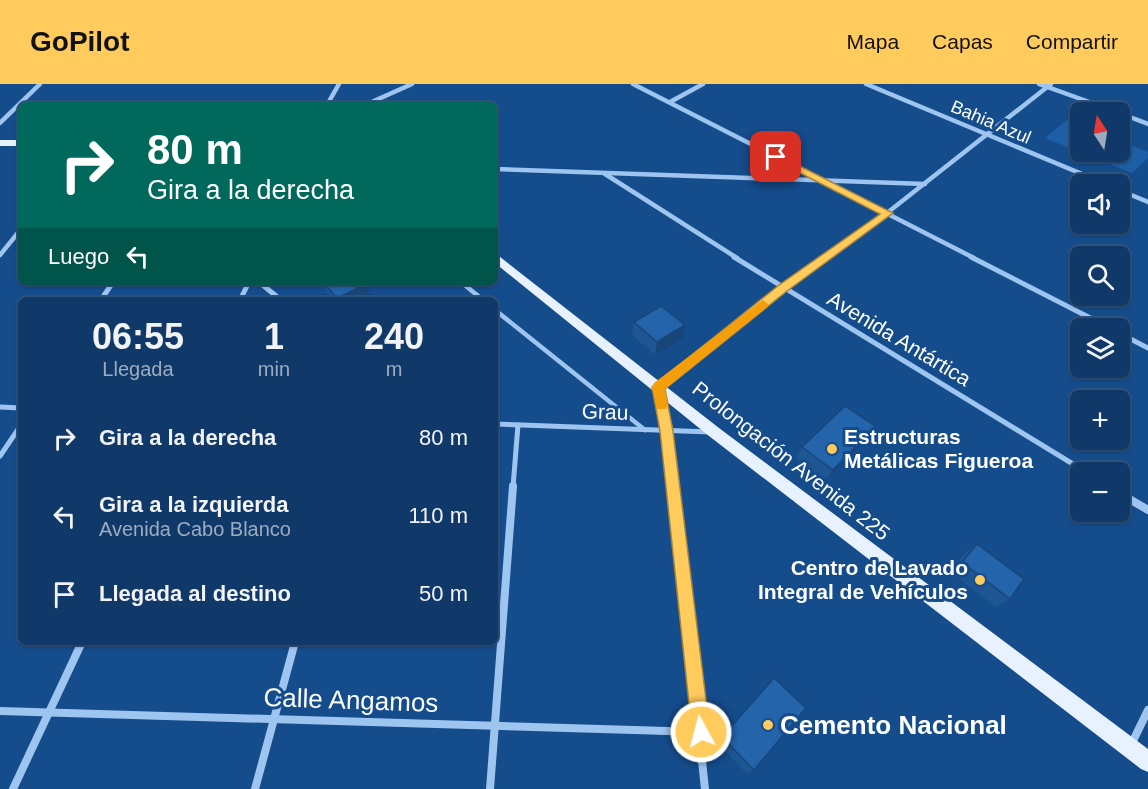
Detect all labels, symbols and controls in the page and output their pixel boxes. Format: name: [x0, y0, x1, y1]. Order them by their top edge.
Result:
text: GoPilot: [30, 26, 130, 57]
text: Mapa: [847, 30, 899, 53]
text: Capas: [932, 30, 993, 53]
text: Compartir: [1026, 30, 1118, 53]
street label: Bahia Azul: [948, 96, 1034, 148]
north arrow: [1070, 102, 1130, 162]
map controls: [1070, 102, 1130, 522]
icon: right: [48, 126, 126, 204]
text: 80 m: [147, 126, 243, 173]
pin: [750, 131, 801, 182]
icon: arrive: [759, 140, 792, 173]
button: sound: [1070, 174, 1130, 234]
text: Gira a la derecha: [147, 175, 354, 205]
icon: left: [121, 240, 154, 273]
text: Luego: [48, 244, 109, 269]
button: search: [1070, 246, 1130, 306]
street label: Avenida Antártica: [823, 287, 975, 391]
text: 06:55: [92, 316, 184, 357]
text: 1: [264, 316, 284, 357]
text: 240: [364, 316, 424, 357]
button: layers: [1070, 318, 1130, 378]
text: Llegada: [102, 358, 174, 380]
text: min: [258, 358, 290, 380]
text: m: [386, 358, 402, 380]
street label: Prolongación Avenida 225: [688, 377, 894, 545]
button: +: [1070, 390, 1130, 450]
street label: Grau: [581, 399, 629, 424]
icon: right: [48, 422, 81, 455]
text: Gira a la derecha: [99, 425, 276, 450]
text: 80 m: [419, 425, 468, 450]
place label: Estructuras Metálicas Figueroa: [844, 425, 1033, 472]
marker: Estructuras Metálicas Figueroa: [825, 442, 839, 456]
button: −: [1070, 462, 1130, 522]
text: Gira a la izquierda: [99, 492, 289, 517]
icon: left: [48, 500, 81, 533]
text: 110 m: [408, 503, 468, 528]
text: Avenida Cabo Blanco: [99, 518, 291, 540]
place label: Centro de Lavado Integral de Vehículos: [758, 556, 968, 603]
marker: Centro de Lavado Integral de Vehículos: [973, 573, 987, 587]
icon: arrive: [48, 578, 81, 611]
text: Llegada al destino: [99, 581, 291, 606]
text: 50 m: [419, 581, 468, 606]
street label: Calle Angamos: [263, 682, 439, 718]
position arrow: [669, 700, 733, 764]
place label: Cemento Nacional: [780, 710, 1007, 740]
marker: Cemento Nacional: [761, 718, 775, 732]

